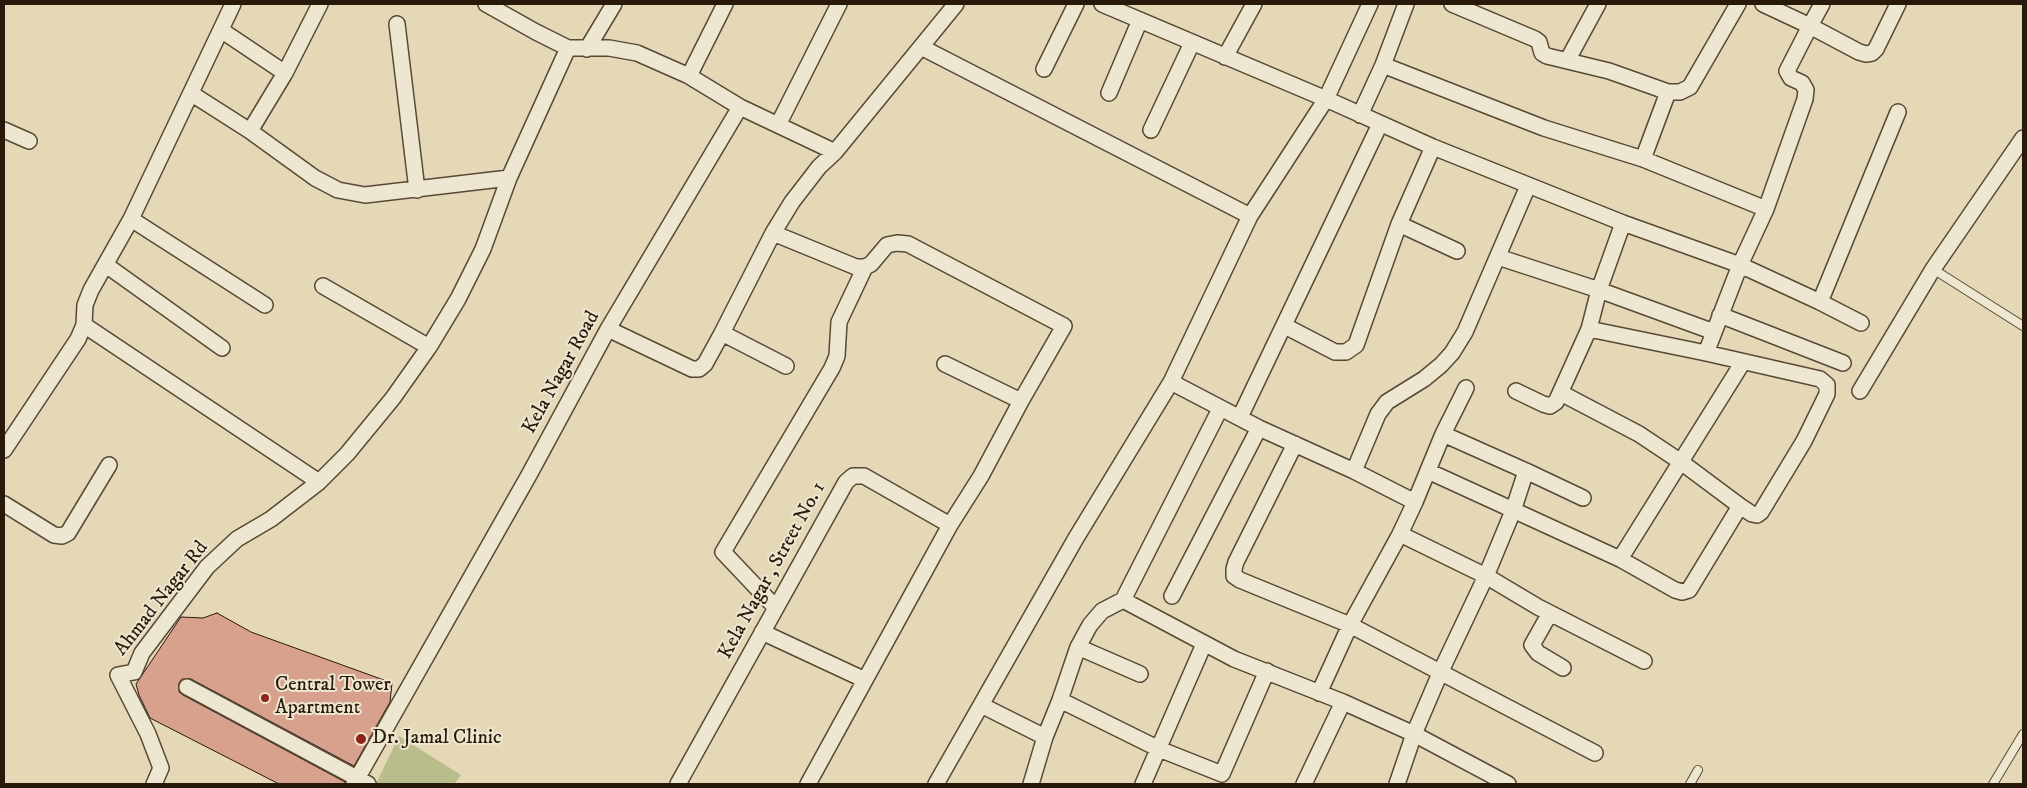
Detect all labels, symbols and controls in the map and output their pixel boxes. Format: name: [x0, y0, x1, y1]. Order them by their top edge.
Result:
street label: Kela Nagar Road: [518, 307, 606, 439]
street label: Kela Nagar , Street No. 1: [714, 478, 832, 664]
street label: Ahmad Nagar Rd: [110, 537, 214, 661]
place label: Central Tower Apartment: [275, 674, 391, 721]
marker: Central Tower Apartment: [259, 692, 271, 704]
place label: Dr. Jamal Clinic: [372, 727, 502, 751]
marker: Dr. Jamal Clinic: [354, 732, 368, 746]

